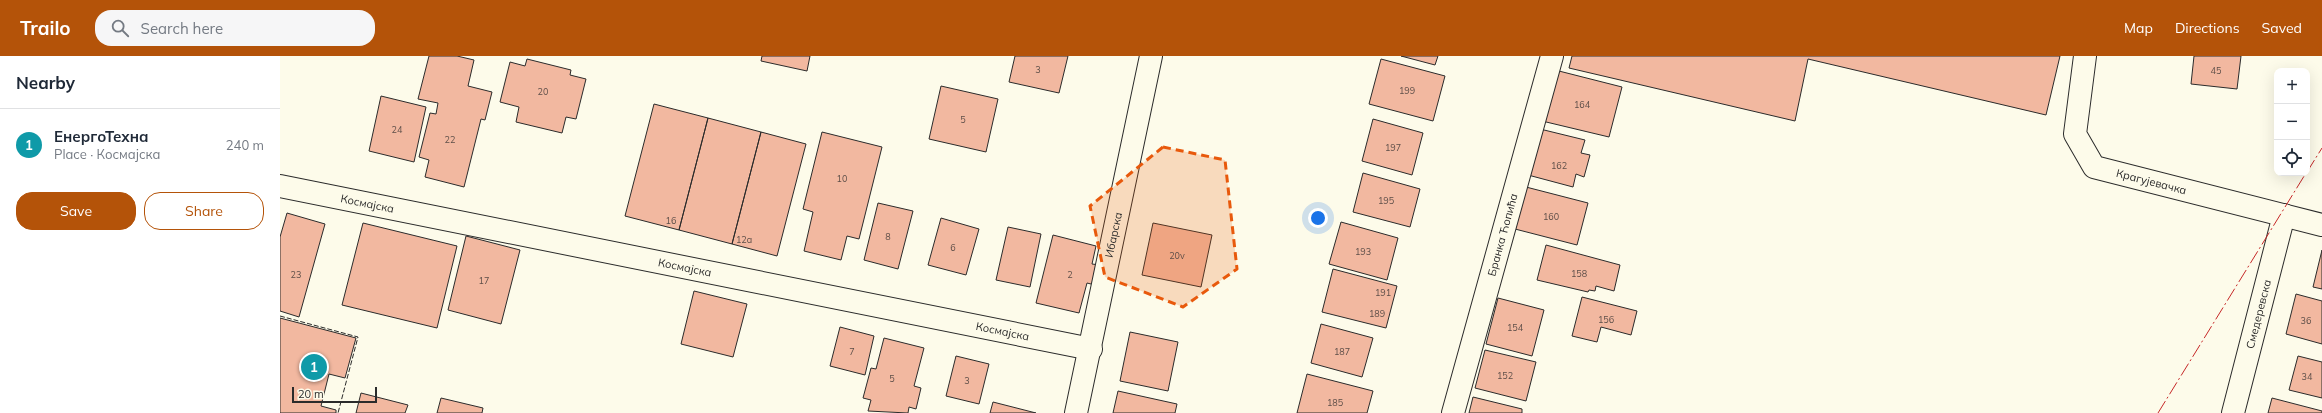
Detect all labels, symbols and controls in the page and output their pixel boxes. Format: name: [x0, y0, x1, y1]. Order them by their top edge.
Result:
search box: [95, 10, 375, 46]
text: Trailo: [20, 16, 71, 40]
icon: search: [109, 17, 131, 39]
text: Search here: [141, 19, 223, 38]
text: Map: [2124, 19, 2153, 37]
text: Directions: [2175, 19, 2240, 37]
text: Saved: [2262, 19, 2302, 37]
house number: 3: [1035, 64, 1041, 75]
house number: 45: [2211, 65, 2222, 76]
map controls: [2274, 68, 2310, 176]
button: +: [2274, 68, 2310, 104]
text: Nearby: [16, 72, 75, 93]
house number: 199: [1399, 85, 1415, 96]
house number: 20: [538, 86, 548, 97]
house number: 164: [1574, 99, 1591, 110]
button: −: [2274, 104, 2310, 140]
house number: 5: [960, 114, 966, 125]
house number: 24: [392, 124, 403, 135]
text: ЕнергоТехна: [54, 127, 149, 146]
house number: 22: [445, 134, 455, 145]
text: 1: [25, 137, 33, 153]
text: 240 m: [226, 137, 264, 153]
button: locate: [2274, 140, 2310, 176]
house number: 197: [1385, 142, 1401, 153]
text: Place · Космајска: [54, 146, 161, 162]
house number: 162: [1551, 160, 1567, 171]
street label: Крагујевачка: [2115, 166, 2188, 197]
house number: 10: [837, 173, 847, 184]
street label: Космајска: [339, 191, 395, 216]
button: Save: [16, 192, 136, 230]
button: Share: [144, 192, 264, 230]
street label: Бранка Ћопића: [1484, 192, 1521, 278]
house number: 195: [1378, 195, 1395, 206]
your location: [1308, 208, 1328, 228]
street label: Ибарска: [1102, 211, 1125, 259]
house number: 160: [1543, 211, 1559, 222]
house number: 16: [666, 215, 676, 226]
house number: 8: [885, 231, 891, 242]
house number: 12a: [736, 234, 752, 245]
house number: 6: [950, 242, 956, 253]
house number: 193: [1355, 246, 1371, 257]
house number: 20v: [1169, 250, 1185, 261]
street label: Космајска: [657, 255, 713, 280]
house number: 158: [1571, 268, 1587, 279]
house number: 23: [291, 269, 301, 280]
house number: 2: [1067, 269, 1073, 280]
house number: 17: [479, 275, 489, 286]
street label: Смедеревска: [2243, 278, 2274, 350]
house number: 191: [1375, 287, 1391, 298]
house number: 189: [1369, 308, 1385, 319]
house number: 156: [1598, 314, 1614, 325]
house number: 36: [2301, 315, 2311, 326]
street label: Космајска: [975, 319, 1031, 343]
house number: 154: [1507, 322, 1524, 333]
house number: 7: [849, 346, 855, 357]
house number: 187: [1334, 346, 1350, 357]
pin: 1: [301, 352, 327, 382]
house number: 152: [1497, 370, 1513, 381]
house number: 34: [2302, 371, 2313, 382]
house number: 5: [889, 373, 895, 384]
house number: 3: [964, 375, 970, 386]
scale bar: [292, 385, 377, 404]
text: 20 m: [298, 387, 324, 401]
house number: 185: [1327, 397, 1344, 408]

